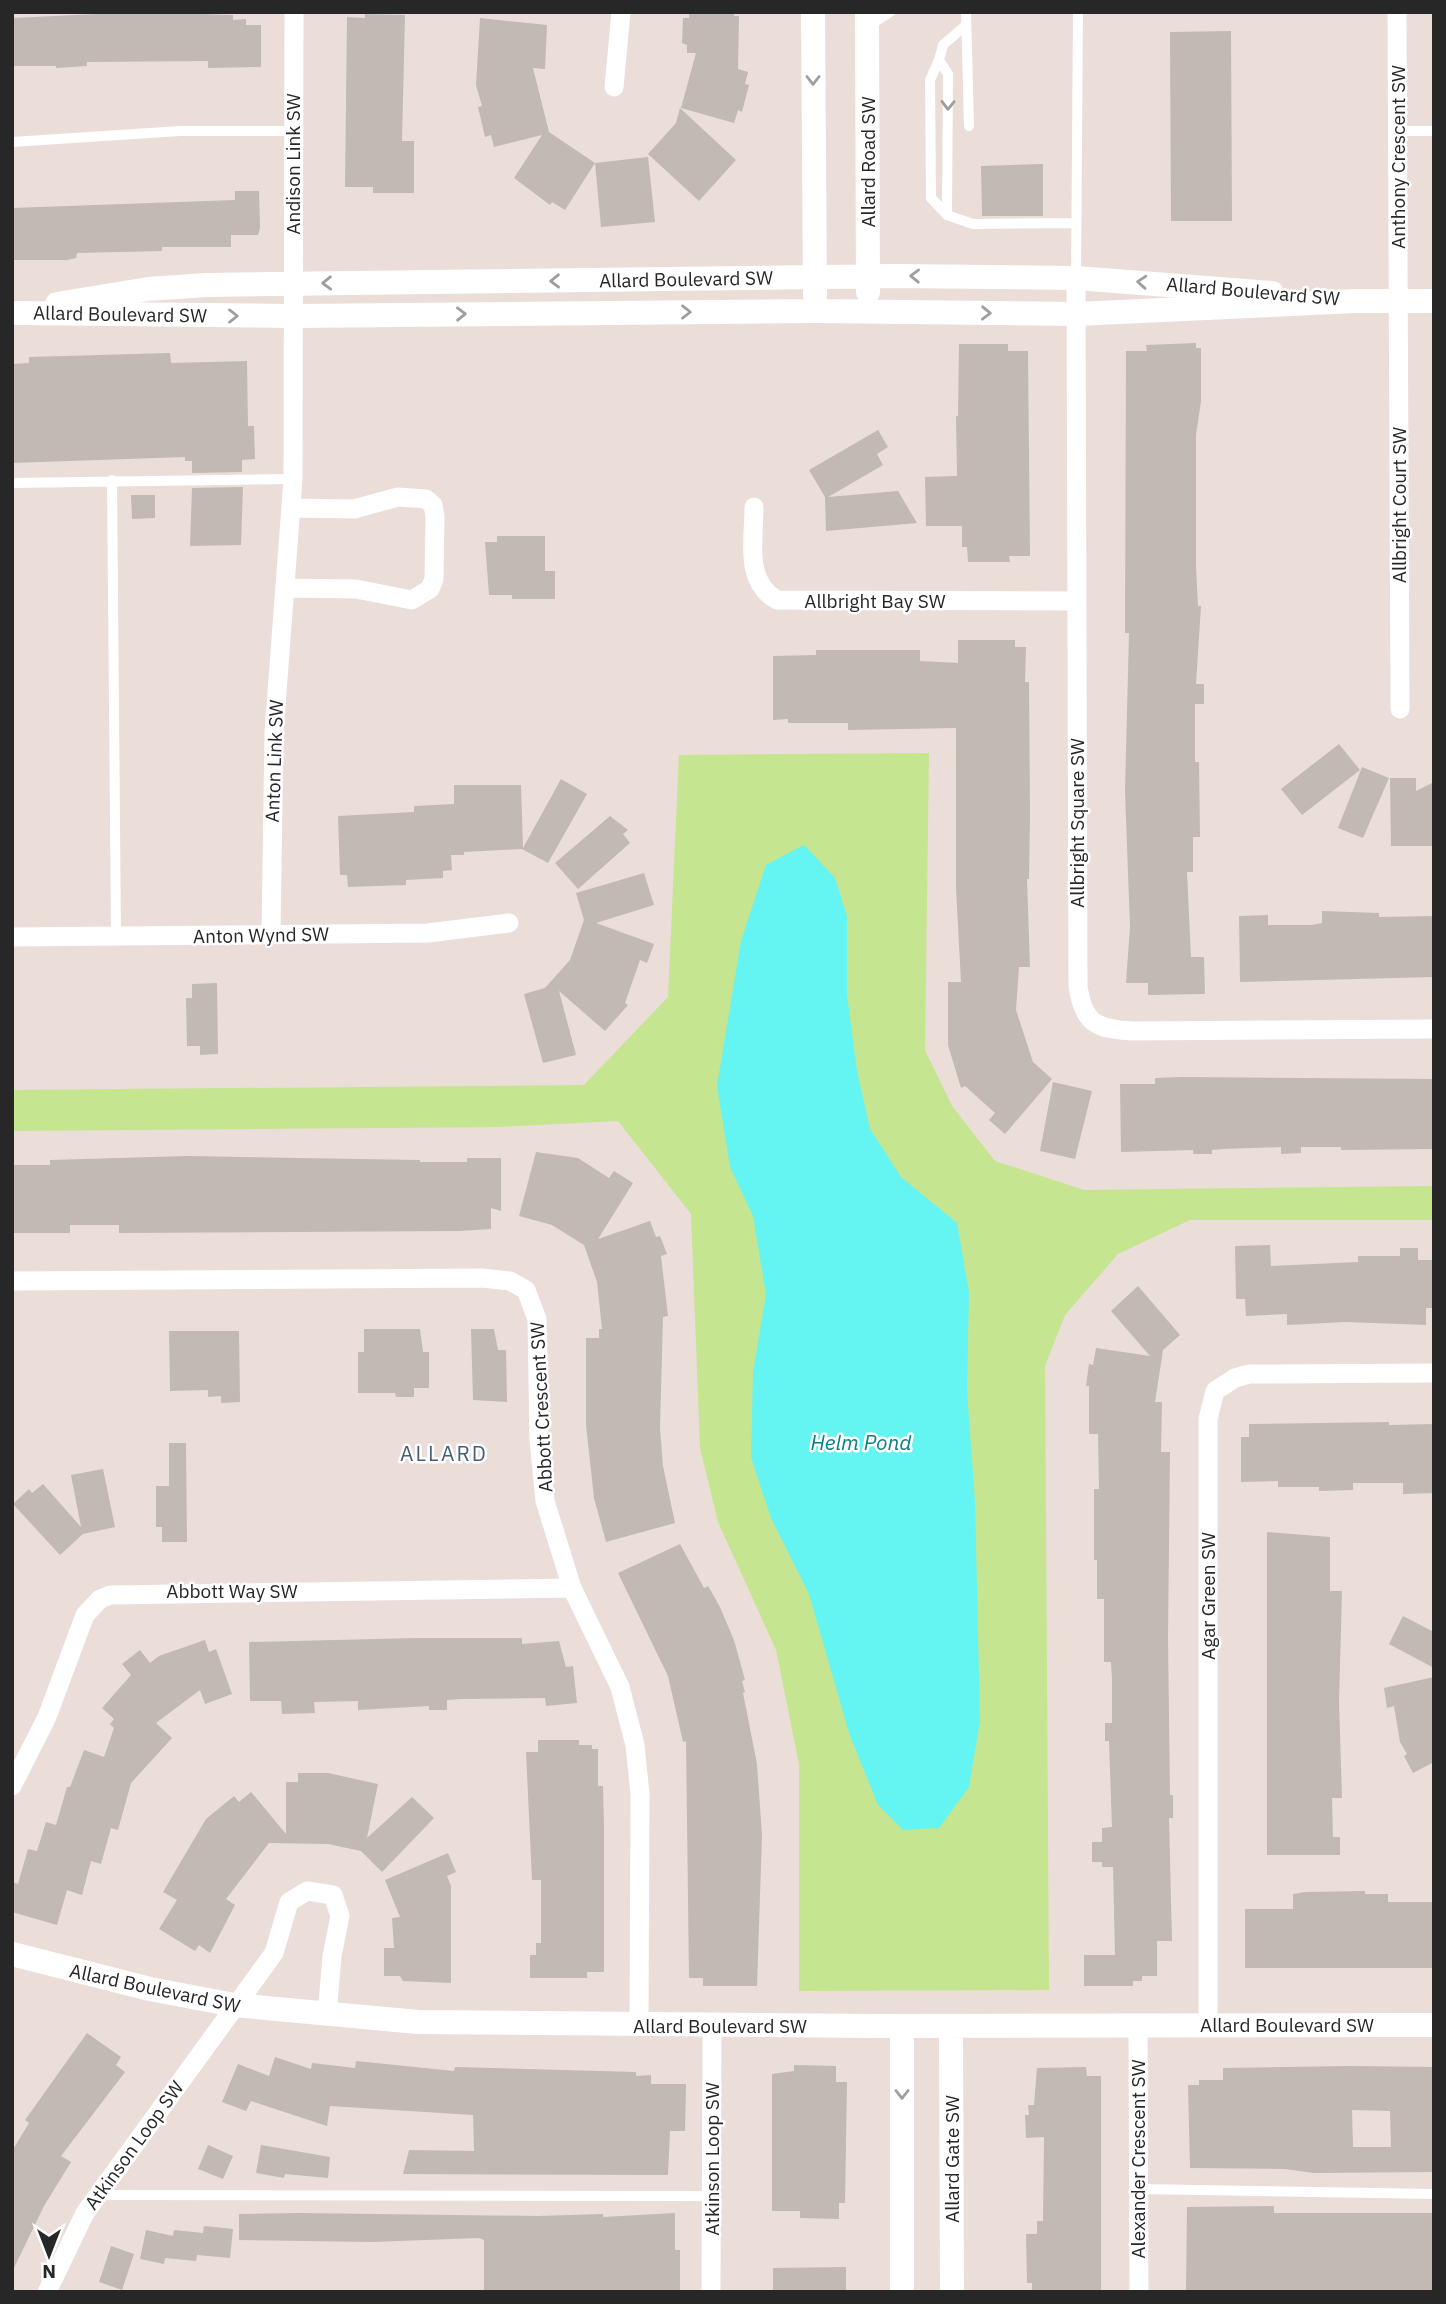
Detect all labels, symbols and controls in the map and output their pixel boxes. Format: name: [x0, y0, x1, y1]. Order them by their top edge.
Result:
street label: Anthony Crescent SW: [1386, 65, 1410, 249]
one-way arrow: [805, 76, 821, 86]
street label: Andison Link SW: [281, 93, 305, 235]
street label: Allard Road SW: [856, 96, 880, 228]
one-way arrow: [940, 101, 956, 111]
street label: Allard Boulevard SW: [599, 265, 773, 293]
one-way arrow: [909, 268, 919, 284]
street label: Allard Boulevard SW: [1165, 271, 1341, 311]
one-way arrow: [549, 273, 560, 288]
one-way arrow: [1136, 274, 1147, 289]
one-way arrow: [321, 275, 332, 291]
street label: Allard Boulevard SW: [33, 300, 207, 328]
one-way arrow: [681, 304, 692, 320]
one-way arrow: [981, 305, 991, 321]
one-way arrow: [456, 306, 466, 322]
one-way arrow: [228, 308, 239, 324]
street label: Allbright Court SW: [1387, 427, 1411, 583]
street label: Allbright Bay SW: [804, 589, 946, 613]
street label: Anton Link SW: [260, 699, 288, 823]
street label: Allbright Square SW: [1065, 738, 1089, 908]
street label: Anton Wynd SW: [193, 922, 329, 948]
street label: Abbott Crescent SW: [525, 1321, 557, 1493]
water label: Helm Pond: [810, 1428, 912, 1456]
district label: ALLARD: [400, 1439, 488, 1467]
street label: Agar Green SW: [1196, 1532, 1220, 1660]
street label: Abbott Way SW: [166, 1579, 298, 1603]
street label: Allard Boulevard SW: [67, 1958, 243, 2018]
street label: Allard Boulevard SW: [1200, 2013, 1374, 2037]
street label: Allard Boulevard SW: [633, 2014, 807, 2038]
street label: Alexander Crescent SW: [1126, 2059, 1150, 2259]
street label: Atkinson Loop SW: [79, 2076, 189, 2214]
street label: Atkinson Loop SW: [700, 2082, 724, 2236]
one-way arrow: [894, 2090, 910, 2100]
street label: Allard Gate SW: [940, 2095, 964, 2223]
north arrow: [14, 2220, 84, 2290]
text: N: [42, 2260, 56, 2284]

